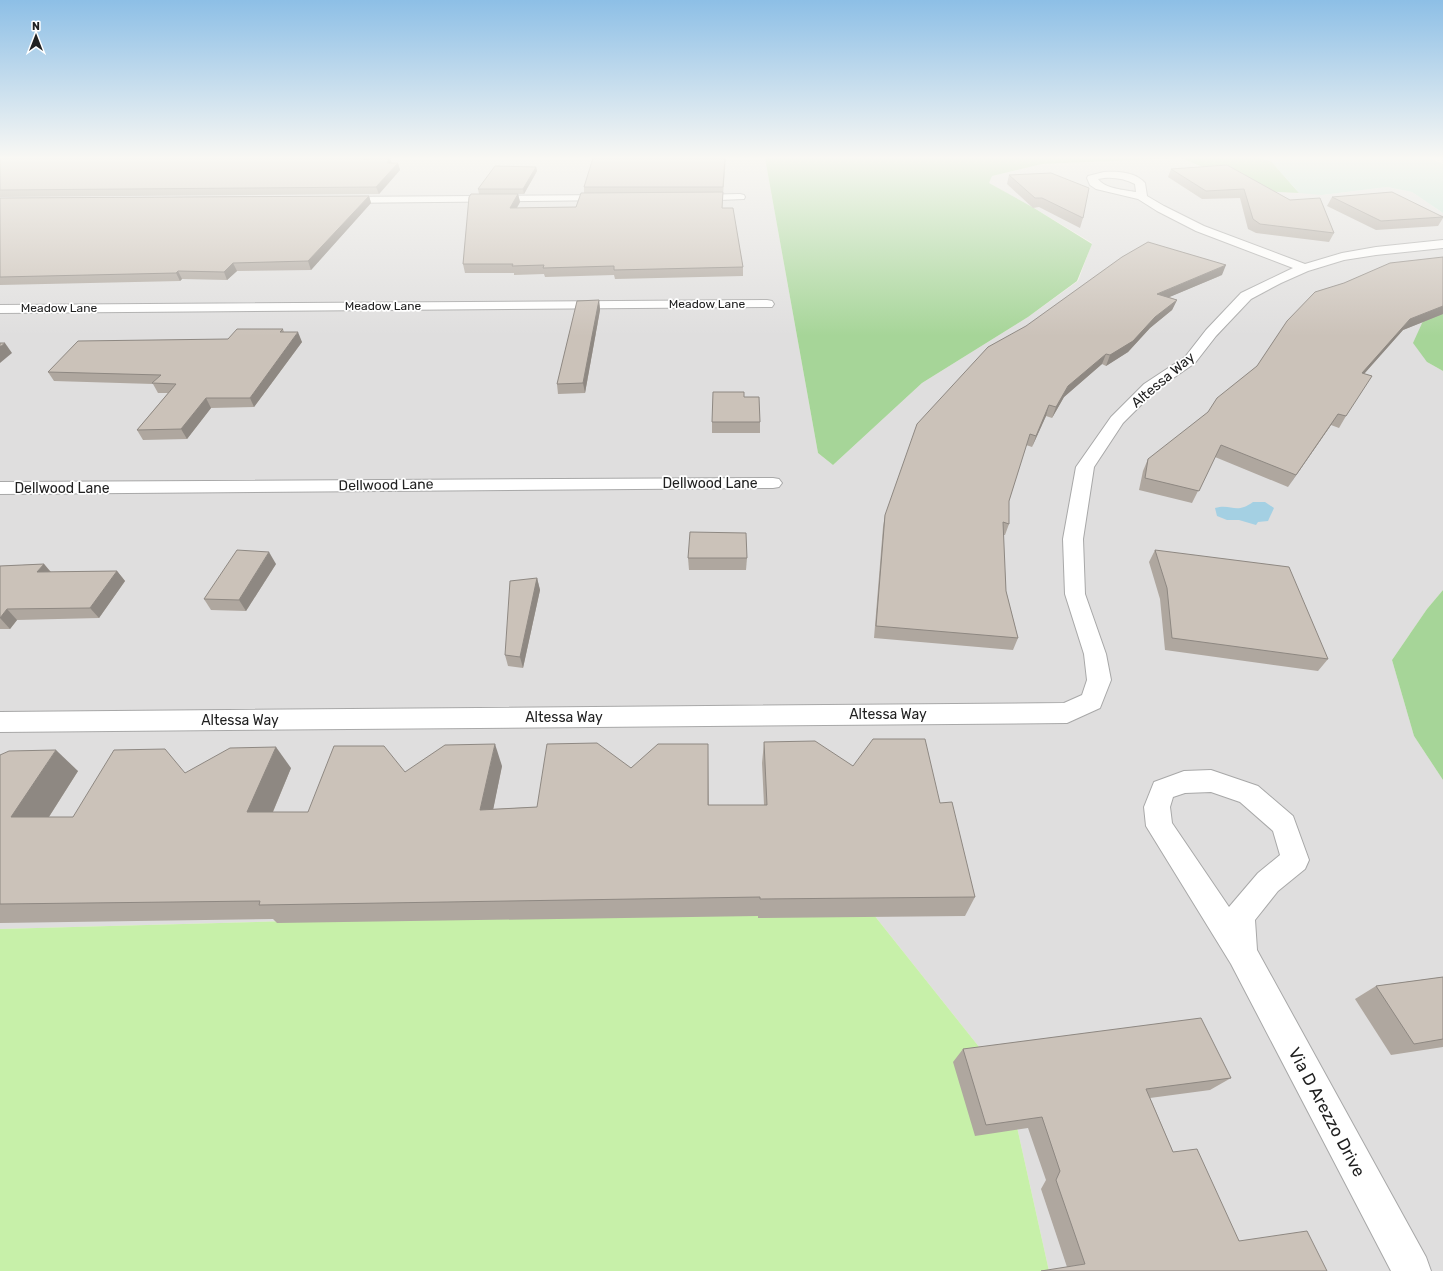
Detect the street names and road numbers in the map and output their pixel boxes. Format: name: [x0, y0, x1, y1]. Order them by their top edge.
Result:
street label: Meadow Lane: [669, 297, 745, 311]
street label: Meadow Lane: [345, 299, 421, 313]
street label: Meadow Lane: [21, 301, 97, 315]
street label: Altessa Way: [1128, 348, 1198, 411]
street label: Dellwood Lane: [662, 475, 758, 492]
street label: Dellwood Lane: [338, 476, 434, 494]
street label: Dellwood Lane: [14, 480, 110, 497]
street label: Altessa Way: [849, 706, 927, 723]
street label: Altessa Way: [525, 709, 603, 726]
street label: Altessa Way: [201, 712, 279, 729]
street label: Via D Arezzo Drive: [1285, 1044, 1369, 1180]

